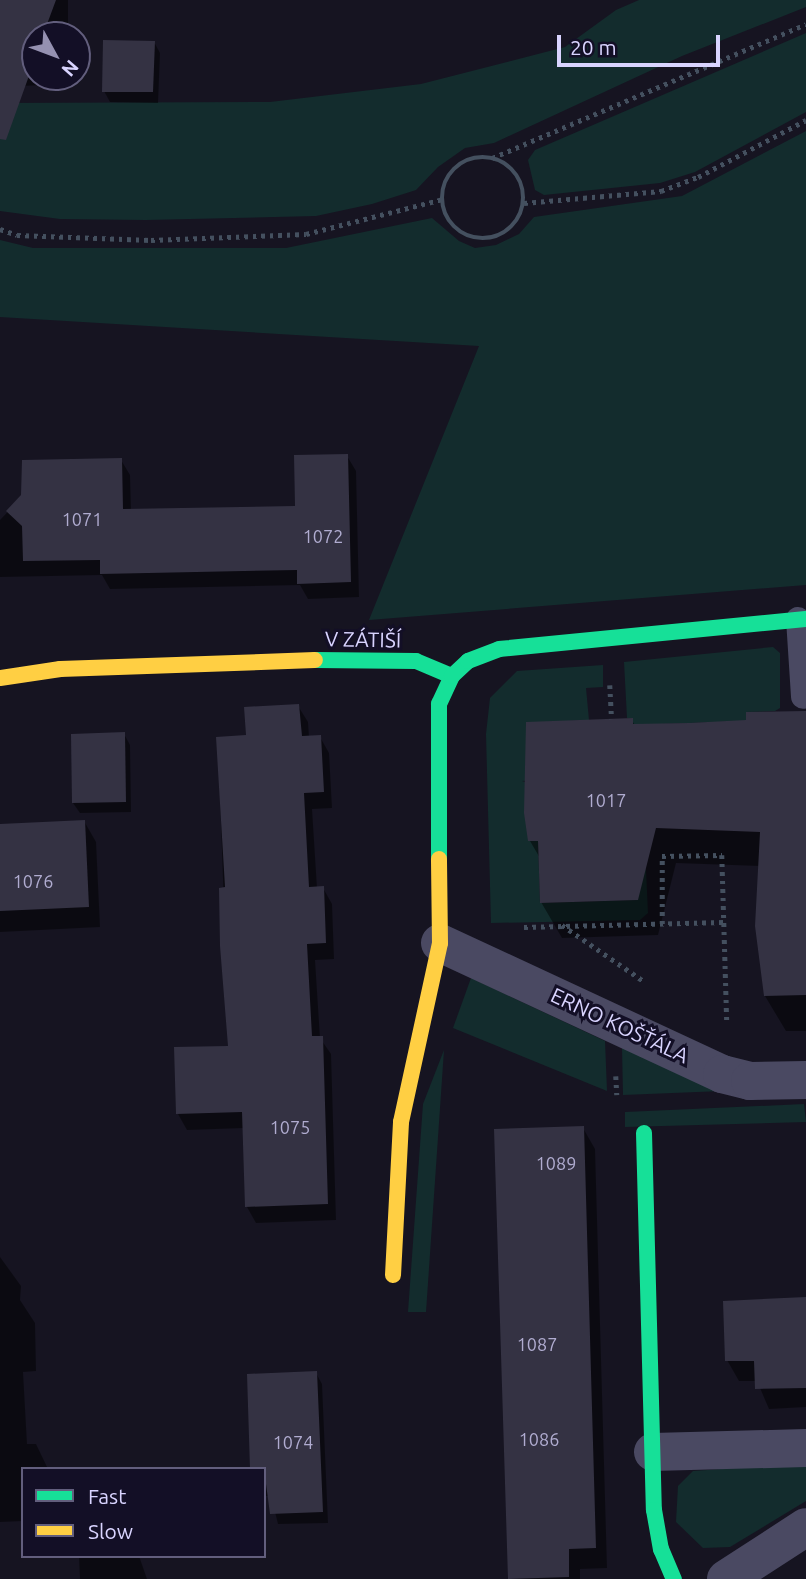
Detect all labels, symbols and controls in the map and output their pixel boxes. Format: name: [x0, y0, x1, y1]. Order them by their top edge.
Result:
north arrow: [21, 21, 91, 91]
scale bar: [561, 21, 724, 65]
text: 20 m: [570, 35, 617, 59]
text: N: [57, 56, 83, 81]
house number: 1071: [62, 508, 102, 530]
house number: 1072: [303, 525, 343, 547]
street label: V ZÁTIŠÍ: [325, 626, 401, 652]
house number: 1017: [586, 789, 626, 811]
house number: 1076: [13, 870, 53, 892]
street label: ERNO KOŠŤÁLA: [547, 982, 693, 1068]
house number: 1075: [270, 1116, 310, 1138]
house number: 1089: [536, 1152, 576, 1174]
house number: 1087: [517, 1333, 557, 1355]
house number: 1086: [519, 1428, 559, 1450]
house number: 1074: [273, 1431, 313, 1453]
legend: [21, 1467, 266, 1558]
text: Fast: [88, 1484, 126, 1508]
text: Slow: [88, 1519, 133, 1543]

